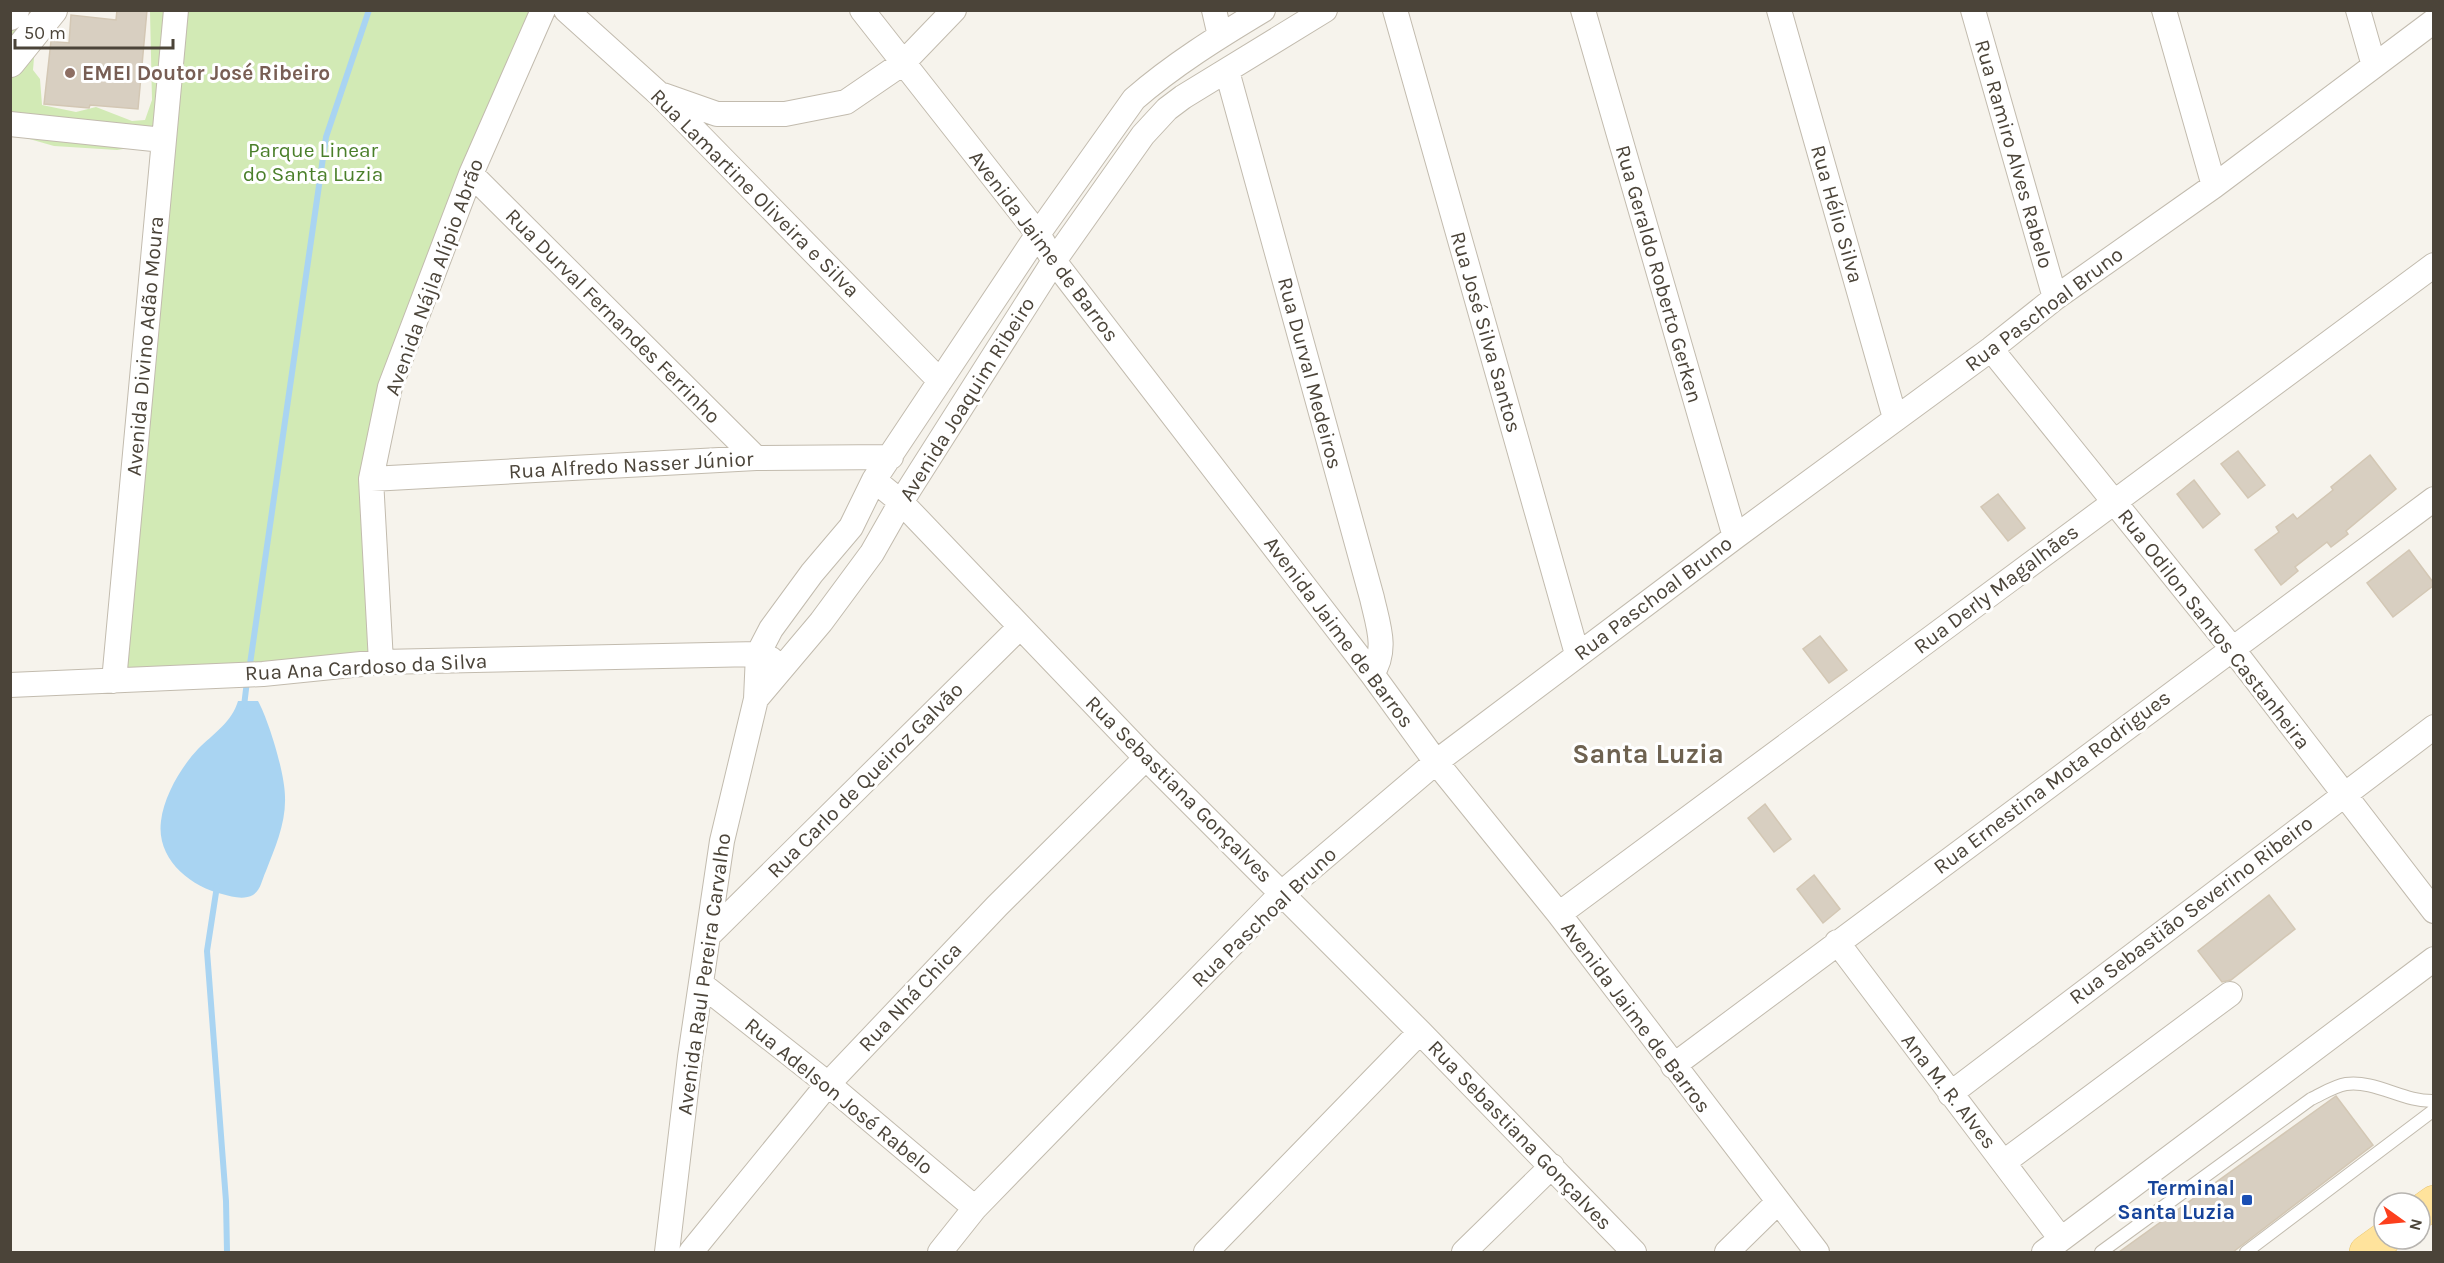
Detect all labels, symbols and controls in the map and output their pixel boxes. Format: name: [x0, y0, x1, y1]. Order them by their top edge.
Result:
scale bar: [15, 12, 172, 50]
text: 50 m: [24, 22, 66, 44]
street label: Rua Ramiro Alves Rabelo: [1970, 37, 2058, 271]
place label: EMEI Doutor José Ribeiro: [82, 61, 330, 85]
marker: EMEI Doutor José Ribeiro: [63, 66, 77, 80]
street label: Rua Lamartine Oliveira e Silva: [646, 84, 864, 302]
park label: Parque Linear do Santa Luzia: [243, 138, 383, 186]
street label: Rua Geraldo Roberto Gerken: [1611, 142, 1707, 406]
street label: Rua Hélio Silva: [1806, 142, 1868, 286]
street label: Avenida Jaime de Barros: [964, 146, 1124, 346]
street label: Avenida Nájla Alípio Abrão: [380, 155, 488, 399]
street label: Rua Durval Fernandes Ferrinho: [501, 204, 725, 428]
street label: Avenida Divino Adão Moura: [122, 215, 168, 477]
street label: Rua José Silva Santos: [1446, 229, 1526, 435]
street label: Rua Paschoal Bruno: [1960, 242, 2128, 376]
street label: Rua Durval Medeiros: [1273, 275, 1347, 471]
street label: Avenida Joaquim Ribeiro: [894, 293, 1040, 505]
street label: Rua Alfredo Nasser Júnior: [508, 447, 754, 483]
street label: Rua Odilon Santos Castanheira: [2113, 504, 2315, 754]
street label: Rua Derly Magalhães: [1909, 519, 2083, 659]
street label: Rua Paschoal Bruno: [1569, 531, 1737, 665]
street label: Avenida Jaime de Barros: [1259, 532, 1419, 732]
street label: Rua Ana Cardoso da Silva: [244, 649, 488, 685]
street label: Rua Carlo de Queiroz Galvão: [762, 677, 968, 883]
street label: Rua Ernestina Mota Rodrigues: [1929, 685, 2175, 879]
street label: Rua Sebastiana Gonçalves: [1081, 691, 1277, 887]
district label: Santa Luzia: [1572, 738, 1724, 770]
street label: Rua Sebastião Severino Ribeiro: [2065, 811, 2317, 1009]
street label: Avenida Raul Pereira Carvalho: [672, 832, 736, 1116]
street label: Rua Paschoal Bruno: [1187, 842, 1341, 992]
street label: Avenida Jaime de Barros: [1556, 917, 1716, 1117]
street label: Rua Nhá Chica: [854, 938, 966, 1056]
street label: Rua Adelson José Rabelo: [740, 1013, 938, 1179]
street label: Ana M. R. Alves: [1897, 1029, 2001, 1153]
street label: Rua Sebastiana Gonçalves: [1423, 1035, 1617, 1235]
place label: Terminal Santa Luzia: [2117, 1176, 2235, 1224]
north arrow: [2372, 1191, 2432, 1251]
marker: Terminal Santa Luzia: [2240, 1193, 2254, 1207]
text: N: [2405, 1217, 2427, 1233]

